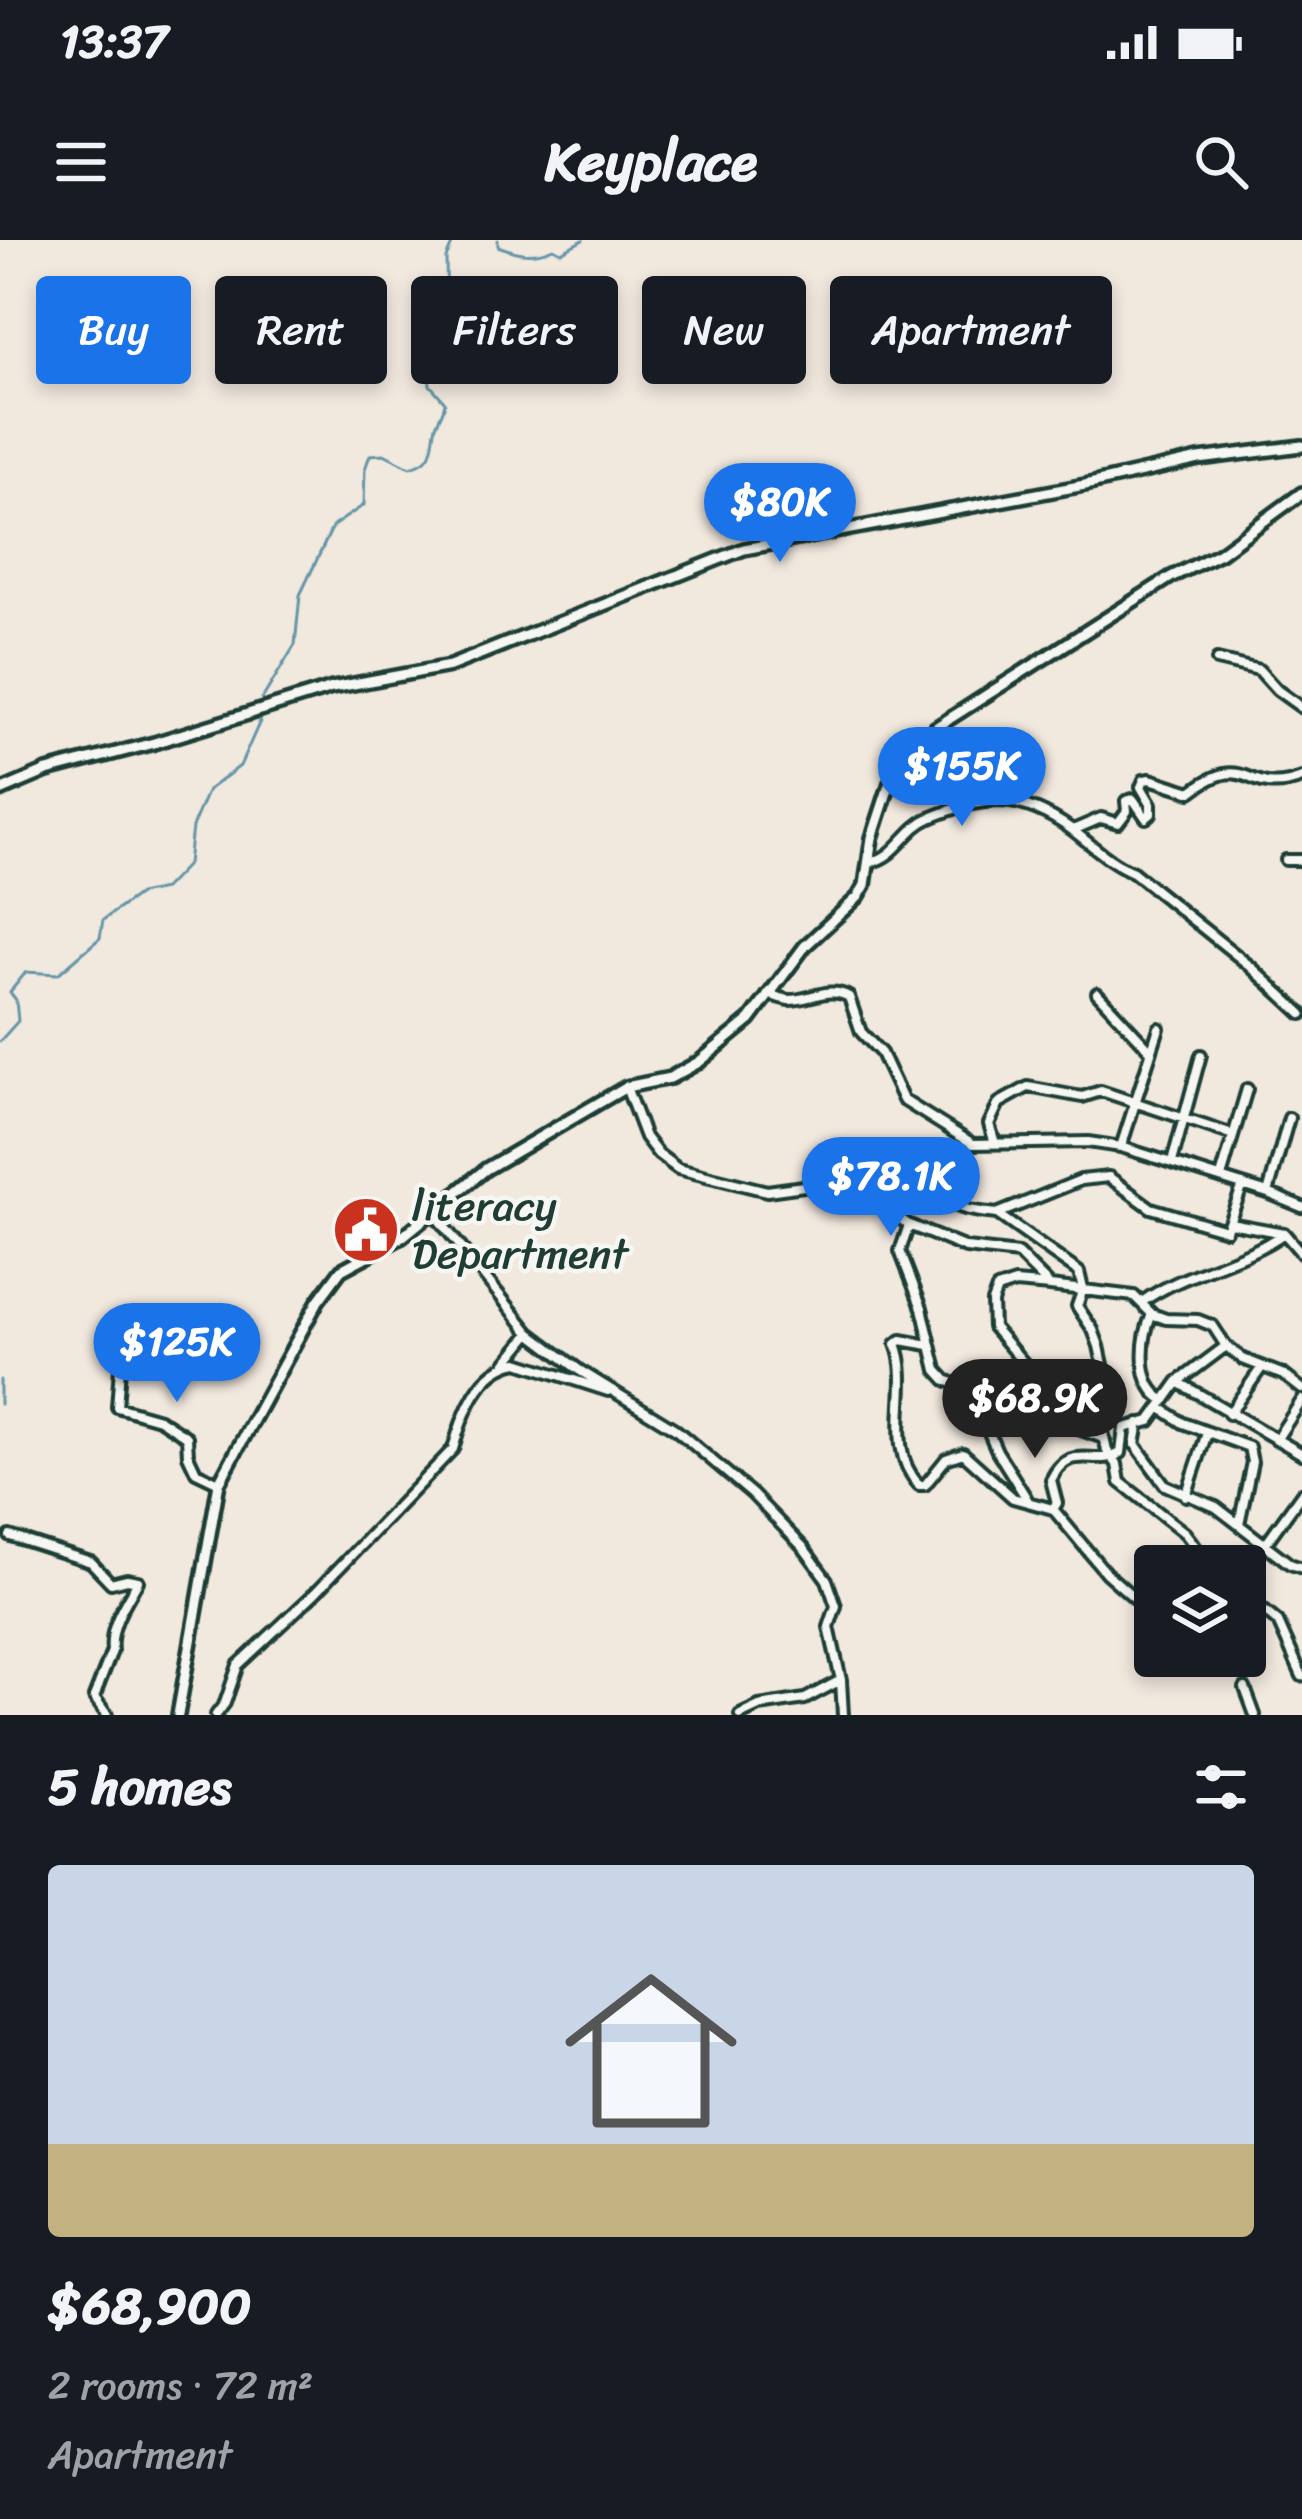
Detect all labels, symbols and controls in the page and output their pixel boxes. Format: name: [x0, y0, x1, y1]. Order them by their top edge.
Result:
text: 13:37: [60, 2, 168, 82]
text: Keyplace: [545, 114, 757, 210]
icon: menu: [48, 129, 114, 195]
icon: search: [1188, 129, 1254, 195]
chip: Buy: [36, 276, 191, 384]
chip: Rent: [215, 276, 387, 384]
chip: Filters: [411, 276, 618, 384]
chip: New: [642, 276, 806, 384]
chip: Apartment: [830, 276, 1112, 384]
pin: $80K: [709, 463, 851, 565]
text: $80K: [731, 467, 829, 536]
pin: $155K: [878, 727, 1046, 829]
text: $155K: [905, 731, 1019, 800]
pin: $78.1K: [793, 1137, 989, 1239]
text: $78.1K: [829, 1141, 953, 1210]
place label: literacy Department: [412, 1169, 630, 1291]
public building icon: literacy Department: [331, 1195, 401, 1265]
pin: $125K: [93, 1303, 261, 1405]
text: $125K: [120, 1307, 234, 1376]
pin: $68.9K: [937, 1359, 1133, 1461]
text: $68.9K: [969, 1363, 1101, 1432]
map controls: [1134, 1545, 1266, 1677]
button: layers: [1134, 1545, 1266, 1677]
text: 5 homes: [48, 1742, 231, 1832]
icon: filters: [1188, 1754, 1254, 1820]
icon: home: [543, 1943, 759, 2159]
text: $68,900: [48, 2261, 252, 2351]
text: 2 rooms · 72 m²: [48, 2351, 313, 2420]
text: Apartment: [48, 2420, 232, 2489]

